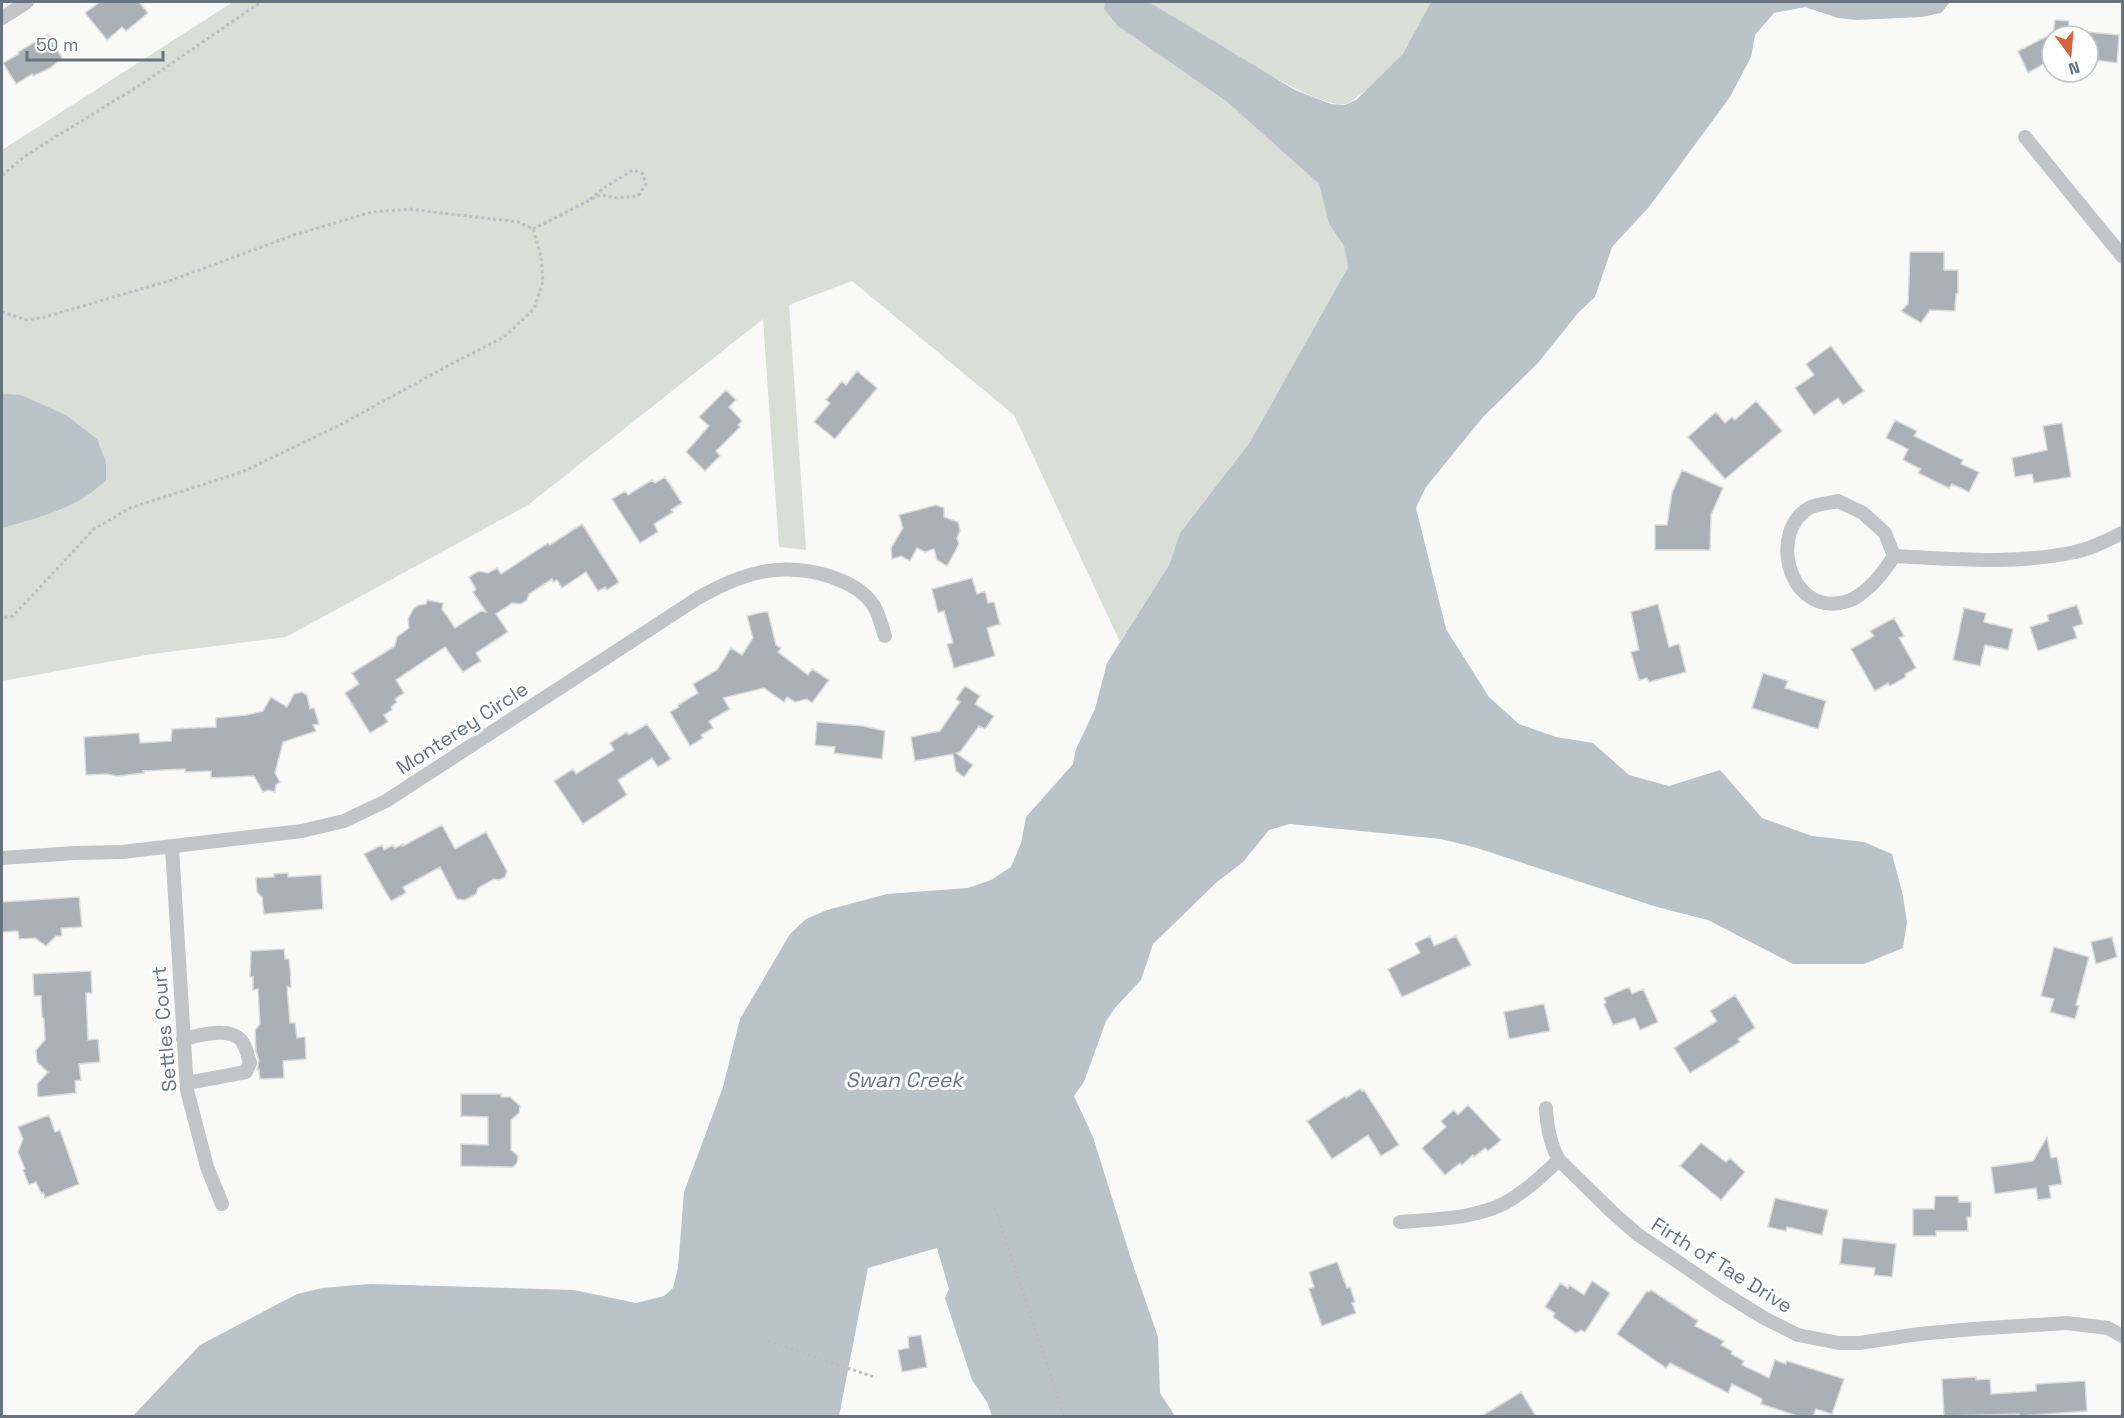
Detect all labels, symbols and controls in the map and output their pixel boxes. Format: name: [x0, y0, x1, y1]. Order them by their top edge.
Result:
scale bar: [27, 24, 164, 62]
north arrow: [2040, 24, 2100, 84]
text: 50 m: [36, 33, 78, 56]
text: N: [2066, 56, 2082, 80]
street label: Monterey Circle: [391, 676, 533, 780]
street label: Settles Court: [146, 965, 182, 1093]
water label: Swan Creek: [845, 1066, 965, 1093]
street label: Firth of Tae Drive: [1647, 1211, 1797, 1319]

